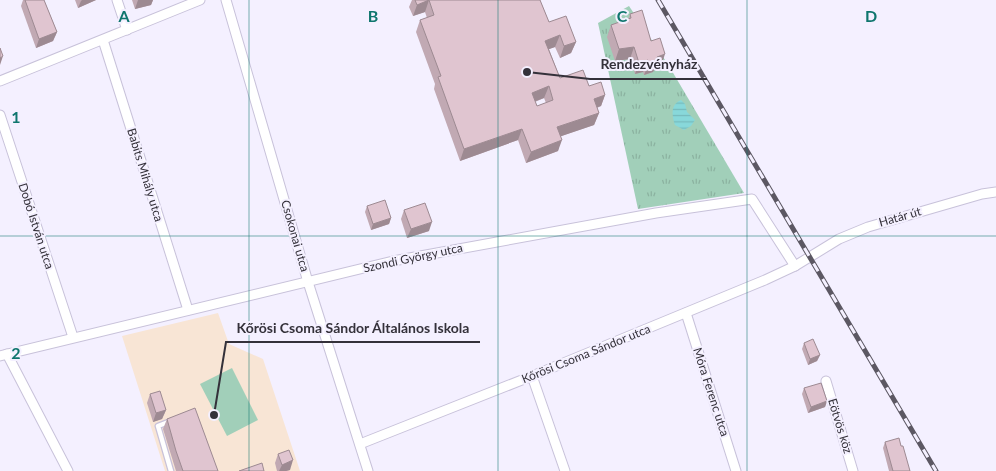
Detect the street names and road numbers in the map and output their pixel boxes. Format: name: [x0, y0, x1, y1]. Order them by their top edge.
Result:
street label: Babits Mihály utca: [124, 126, 167, 223]
street label: Dobó István utca: [16, 181, 57, 271]
street label: Csokonai utca: [278, 198, 313, 273]
street label: Határ út: [877, 203, 923, 230]
street label: Szondi György utca: [362, 240, 464, 275]
street label: Kőrösi Csoma Sándor utca: [519, 321, 653, 386]
street label: Móra Ferenc utca: [690, 346, 733, 438]
street label: Eötvös köz: [825, 397, 856, 456]

